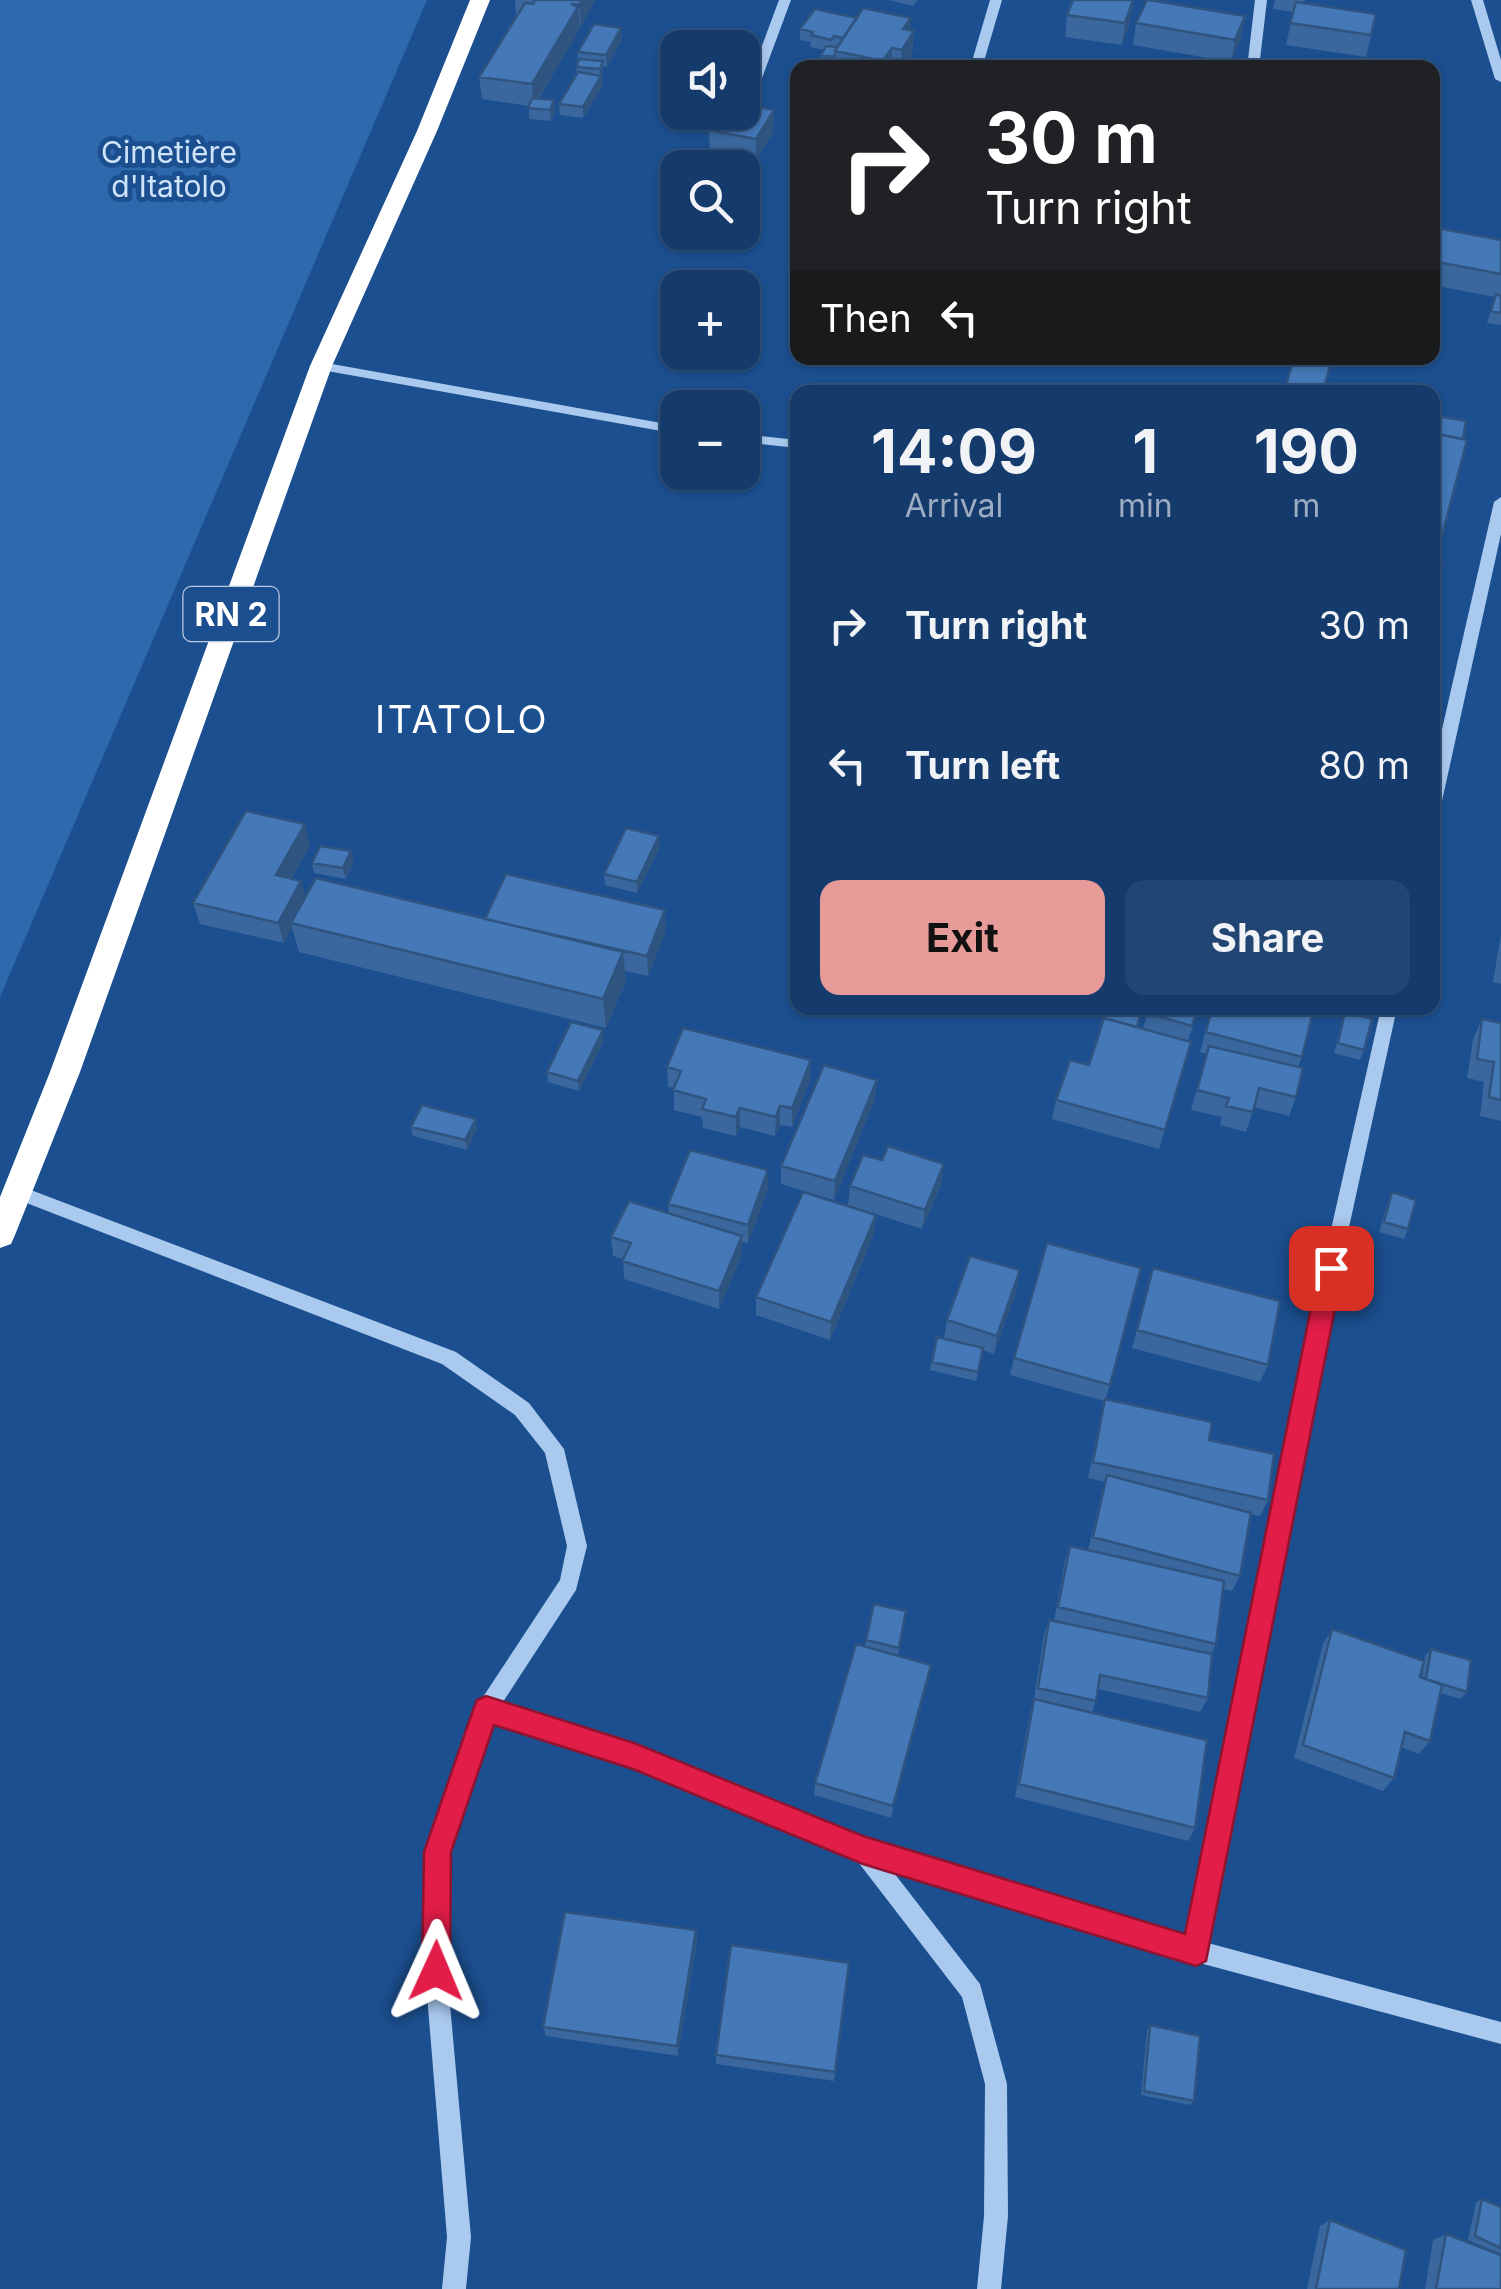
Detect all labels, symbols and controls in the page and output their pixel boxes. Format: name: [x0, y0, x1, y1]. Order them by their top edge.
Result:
map controls: [660, 30, 760, 490]
button: sound: [660, 30, 760, 130]
text: 30 m: [985, 95, 1158, 180]
icon: right: [820, 100, 950, 230]
park label: Cimetière d'Itatolo: [101, 134, 237, 204]
button: search: [660, 150, 760, 250]
text: Turn right: [985, 180, 1192, 235]
button: +: [660, 270, 760, 370]
icon: left: [932, 290, 987, 345]
text: Then: [820, 295, 912, 341]
button: −: [660, 390, 760, 490]
text: 14:09: [871, 415, 1037, 487]
text: 1: [1132, 415, 1158, 487]
text: 190: [1254, 415, 1359, 487]
text: Arrival: [905, 486, 1003, 525]
text: min: [1118, 486, 1173, 525]
text: m: [1292, 486, 1320, 525]
road number: RN 2: [184, 587, 278, 641]
icon: right: [820, 598, 875, 653]
text: Turn right: [905, 602, 1087, 648]
text: 30 m: [1319, 602, 1410, 648]
district label: ITATOLO: [375, 696, 549, 742]
icon: left: [820, 738, 875, 793]
text: Turn left: [905, 742, 1060, 788]
text: 80 m: [1319, 742, 1410, 788]
button: Exit: [820, 880, 1105, 995]
button: Share: [1125, 880, 1410, 995]
pin: [1289, 1226, 1374, 1311]
icon: arrive: [1304, 1241, 1359, 1296]
position arrow: [384, 1919, 488, 2023]

